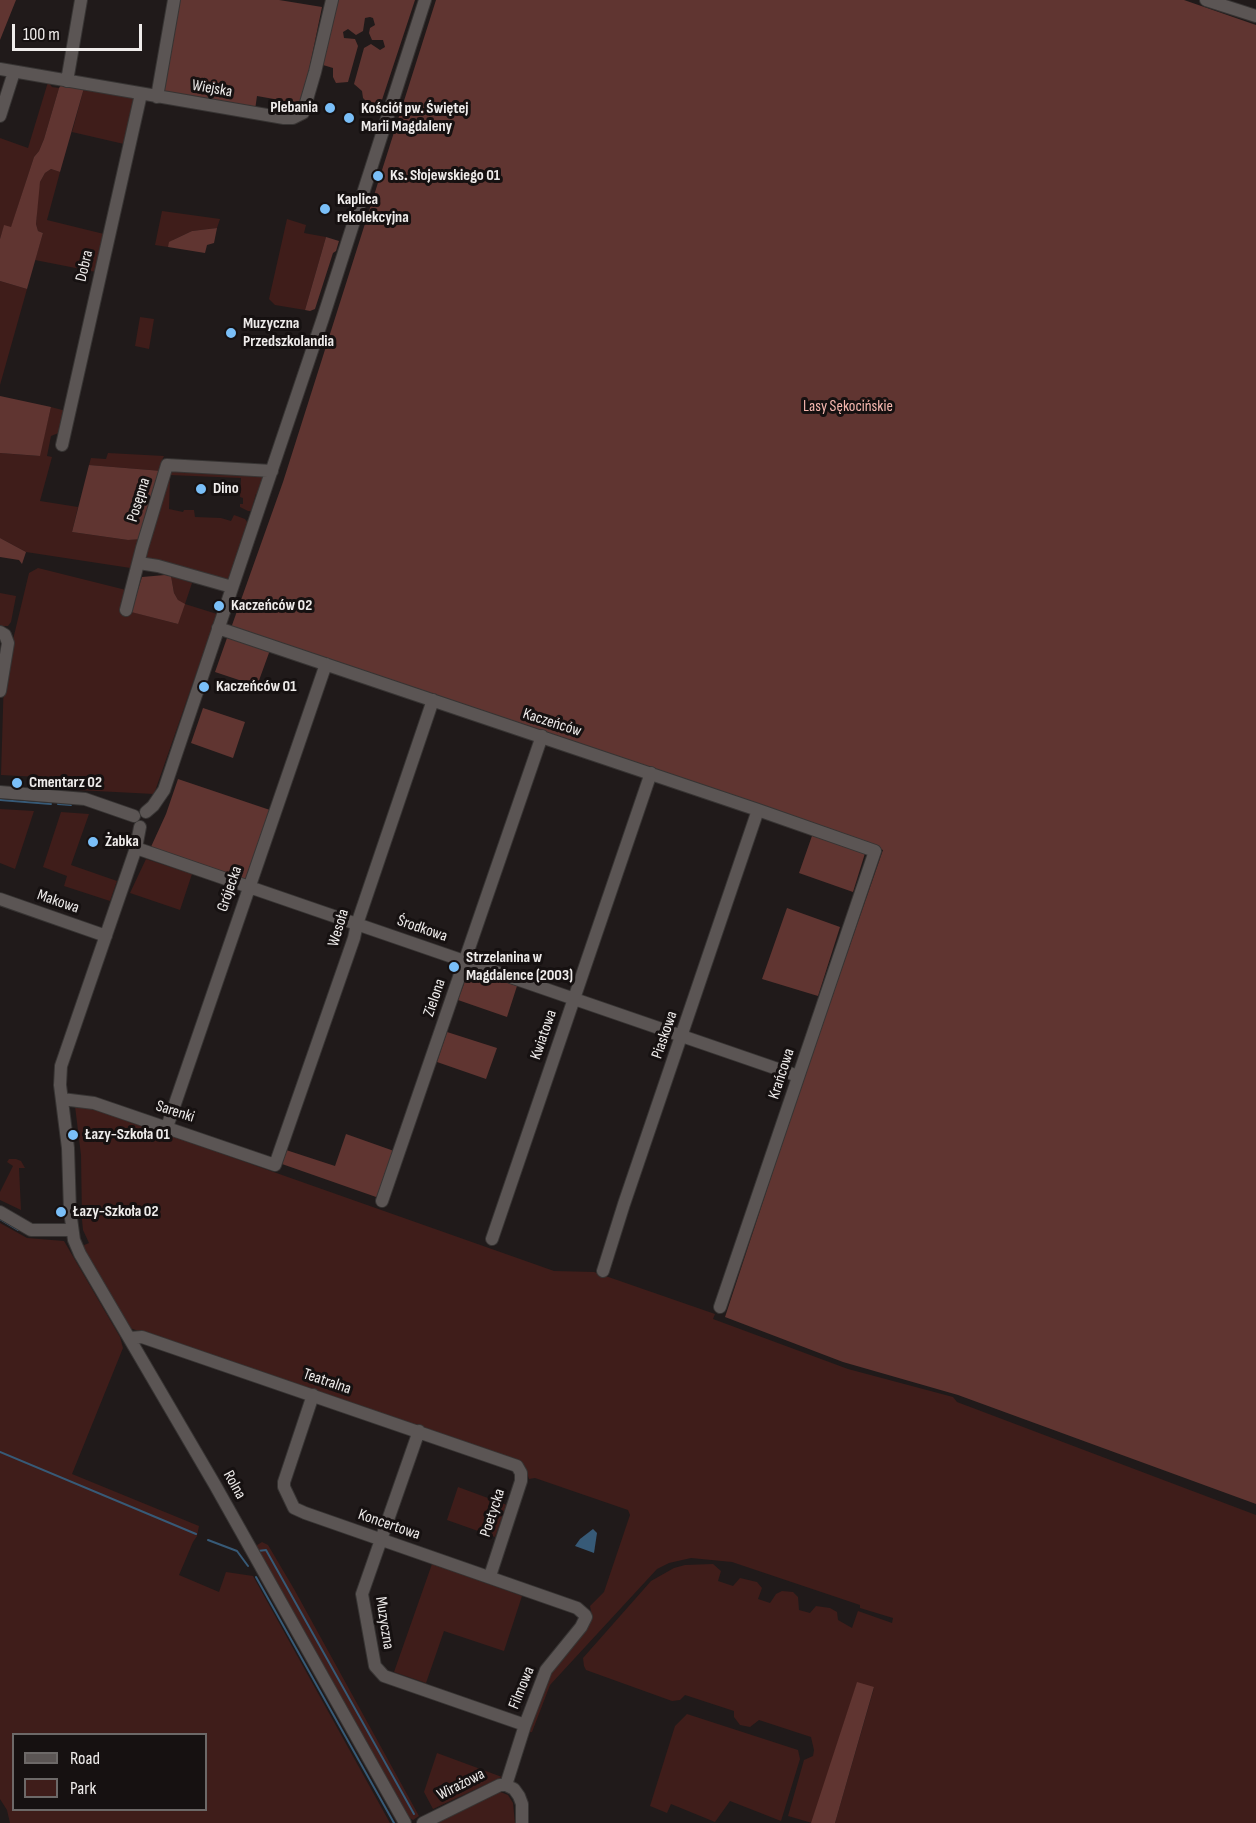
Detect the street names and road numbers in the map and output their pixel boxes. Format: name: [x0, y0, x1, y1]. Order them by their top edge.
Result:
street label: Wiejska: [190, 76, 234, 102]
street label: Dobra: [72, 248, 98, 284]
street label: Posępna: [123, 476, 155, 524]
street label: Kaczeńców: [520, 705, 584, 741]
street label: Grójecka: [213, 864, 247, 914]
street label: Makowa: [35, 886, 81, 918]
street label: Wesoła: [324, 907, 354, 949]
street label: Środkowa: [394, 911, 450, 947]
street label: Zielona: [420, 977, 450, 1019]
street label: Kwiatowa: [527, 1008, 561, 1062]
street label: Piaskowa: [648, 1009, 682, 1061]
street label: Krańcowa: [765, 1046, 799, 1102]
street label: Sarenki: [153, 1097, 197, 1127]
street label: Teatralna: [301, 1365, 353, 1399]
street label: Rolna: [218, 1467, 250, 1503]
street label: Poetycka: [476, 1487, 510, 1539]
street label: Koncertowa: [355, 1505, 423, 1545]
street label: Muzyczna: [370, 1595, 398, 1651]
street label: Filmowa: [505, 1664, 539, 1712]
street label: Wirażowa: [434, 1765, 488, 1805]

